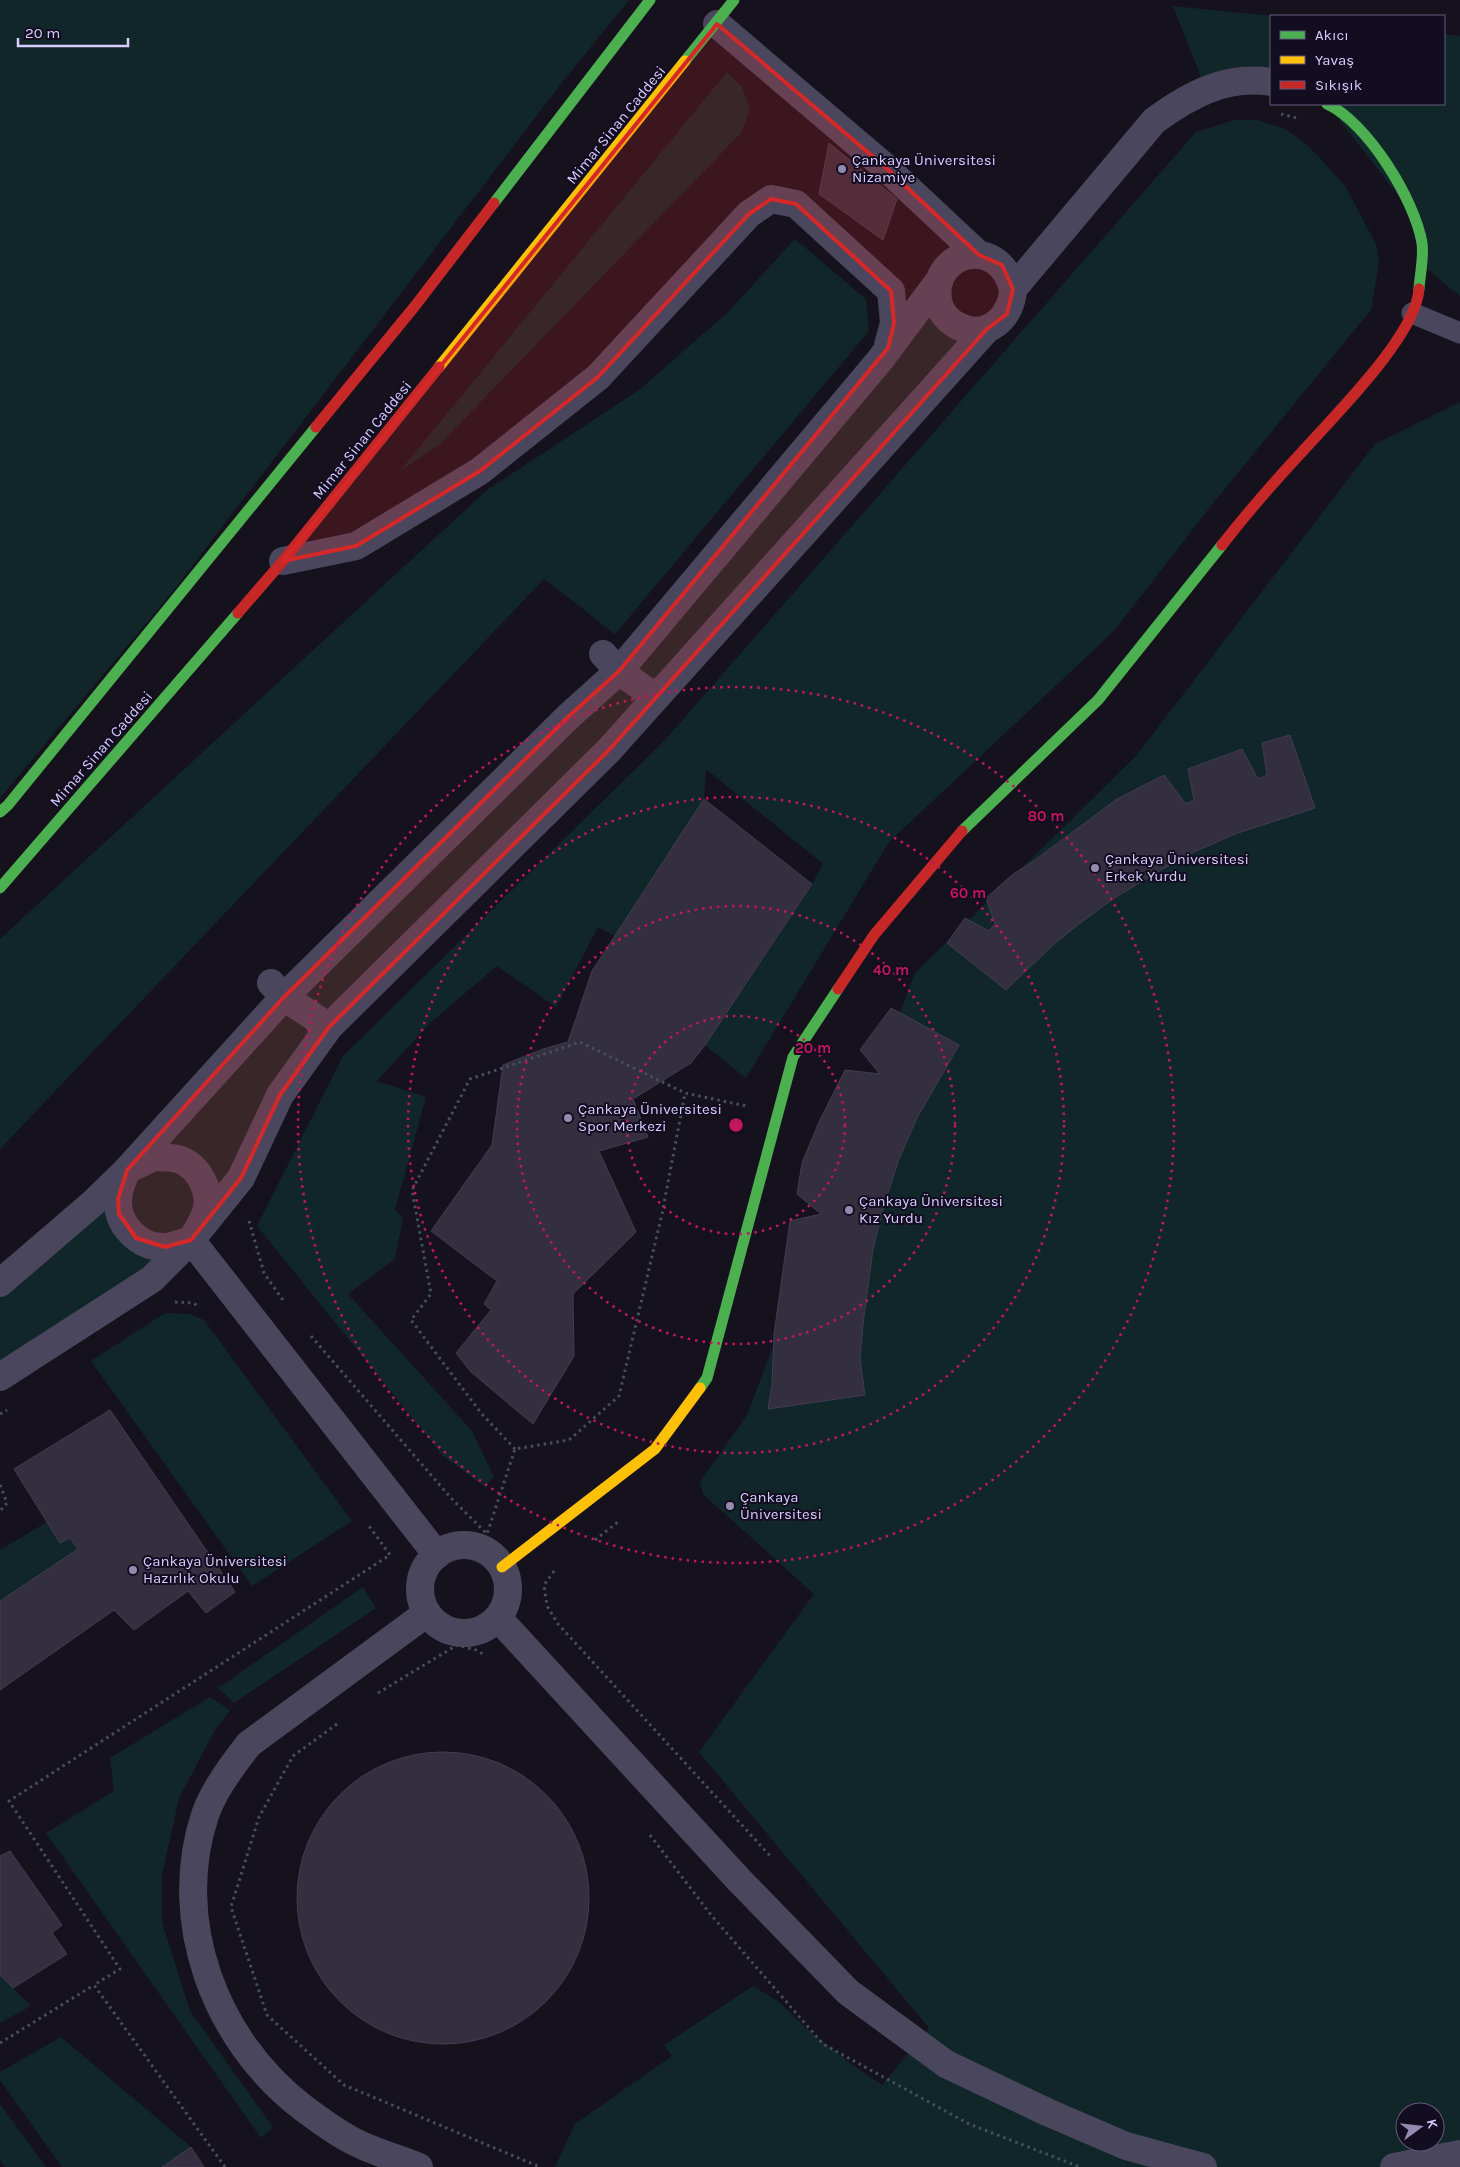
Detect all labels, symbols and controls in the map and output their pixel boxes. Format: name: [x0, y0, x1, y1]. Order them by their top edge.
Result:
scale bar: [18, 15, 128, 47]
legend: [1270, 15, 1445, 105]
text: 20 m: [25, 24, 60, 42]
text: Akıcı: [1315, 26, 1349, 44]
text: Yavaş: [1315, 51, 1354, 69]
street label: Mimar Sinan Caddesi: [563, 62, 669, 188]
text: Sıkışık: [1315, 76, 1362, 94]
place label: Çankaya Üniversitesi Nizamiye: [852, 151, 996, 186]
marker: Çankaya Üniversitesi Nizamiye: [836, 163, 848, 175]
street label: Mimar Sinan Caddesi: [309, 377, 415, 503]
street label: Mimar Sinan Caddesi: [46, 688, 156, 810]
text: 80 m: [1027, 807, 1065, 825]
place label: Çankaya Üniversitesi Erkek Yurdu: [1105, 850, 1249, 885]
marker: Çankaya Üniversitesi Erkek Yurdu: [1089, 862, 1101, 874]
text: 60 m: [950, 884, 986, 902]
text: 40 m: [873, 961, 909, 979]
text: 20 m: [795, 1039, 831, 1057]
place label: Çankaya Üniversitesi Spor Merkezi: [578, 1100, 722, 1135]
marker: Çankaya Üniversitesi Spor Merkezi: [562, 1112, 574, 1124]
centre of rings: [727, 1116, 745, 1134]
place label: Çankaya Üniversitesi Kız Yurdu: [859, 1192, 1003, 1227]
marker: Çankaya Üniversitesi Kız Yurdu: [843, 1204, 855, 1216]
place label: Çankaya Üniversitesi: [740, 1488, 822, 1523]
marker: Çankaya Üniversitesi: [724, 1500, 736, 1512]
place label: Çankaya Üniversitesi Hazırlık Okulu: [143, 1552, 287, 1587]
marker: Çankaya Üniversitesi Hazırlık Okulu: [127, 1564, 139, 1576]
north arrow: [1395, 2102, 1445, 2152]
text: K: [1423, 2117, 1442, 2131]

